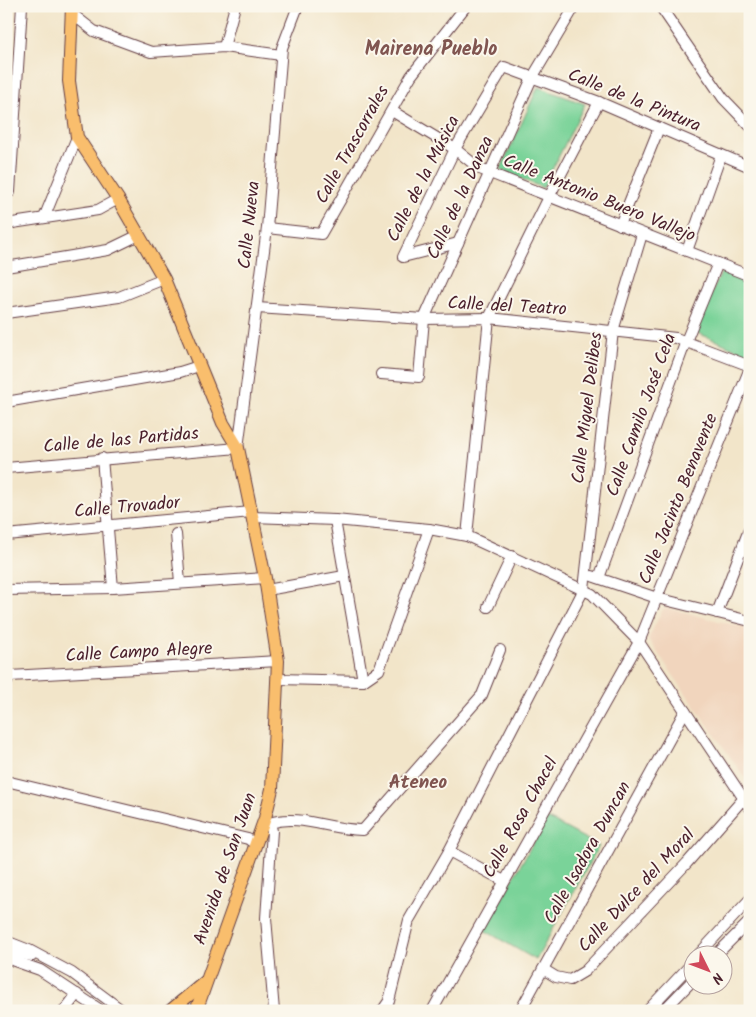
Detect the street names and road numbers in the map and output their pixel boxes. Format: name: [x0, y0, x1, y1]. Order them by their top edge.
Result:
street label: Calle de la Pintura: [563, 61, 705, 141]
street label: Calle Trascorrales: [308, 80, 398, 210]
street label: Calle de la Música: [380, 111, 468, 247]
street label: Calle de la Danza: [420, 131, 502, 265]
street label: Calle Antonio Buero Vallejo: [498, 147, 700, 251]
street label: Calle Nueva: [231, 180, 269, 270]
street label: Calle del Teatro: [447, 289, 567, 325]
street label: Calle Camilo José Cela: [599, 329, 685, 501]
street label: Calle Miguel Delibes: [564, 330, 612, 485]
street label: Calle Jacinto Benavente: [631, 409, 727, 589]
street label: Calle de las Partidas: [42, 420, 200, 462]
street label: Calle Trovador: [73, 489, 182, 527]
street label: Calle Campo Alegre: [65, 635, 213, 671]
street label: Calle Rosa Chacel: [476, 752, 567, 884]
street label: Calle Isadora Duncan: [537, 776, 639, 930]
street label: Avenida de San Juan: [186, 789, 266, 949]
street label: Calle Dulce del Moral: [571, 822, 703, 960]

